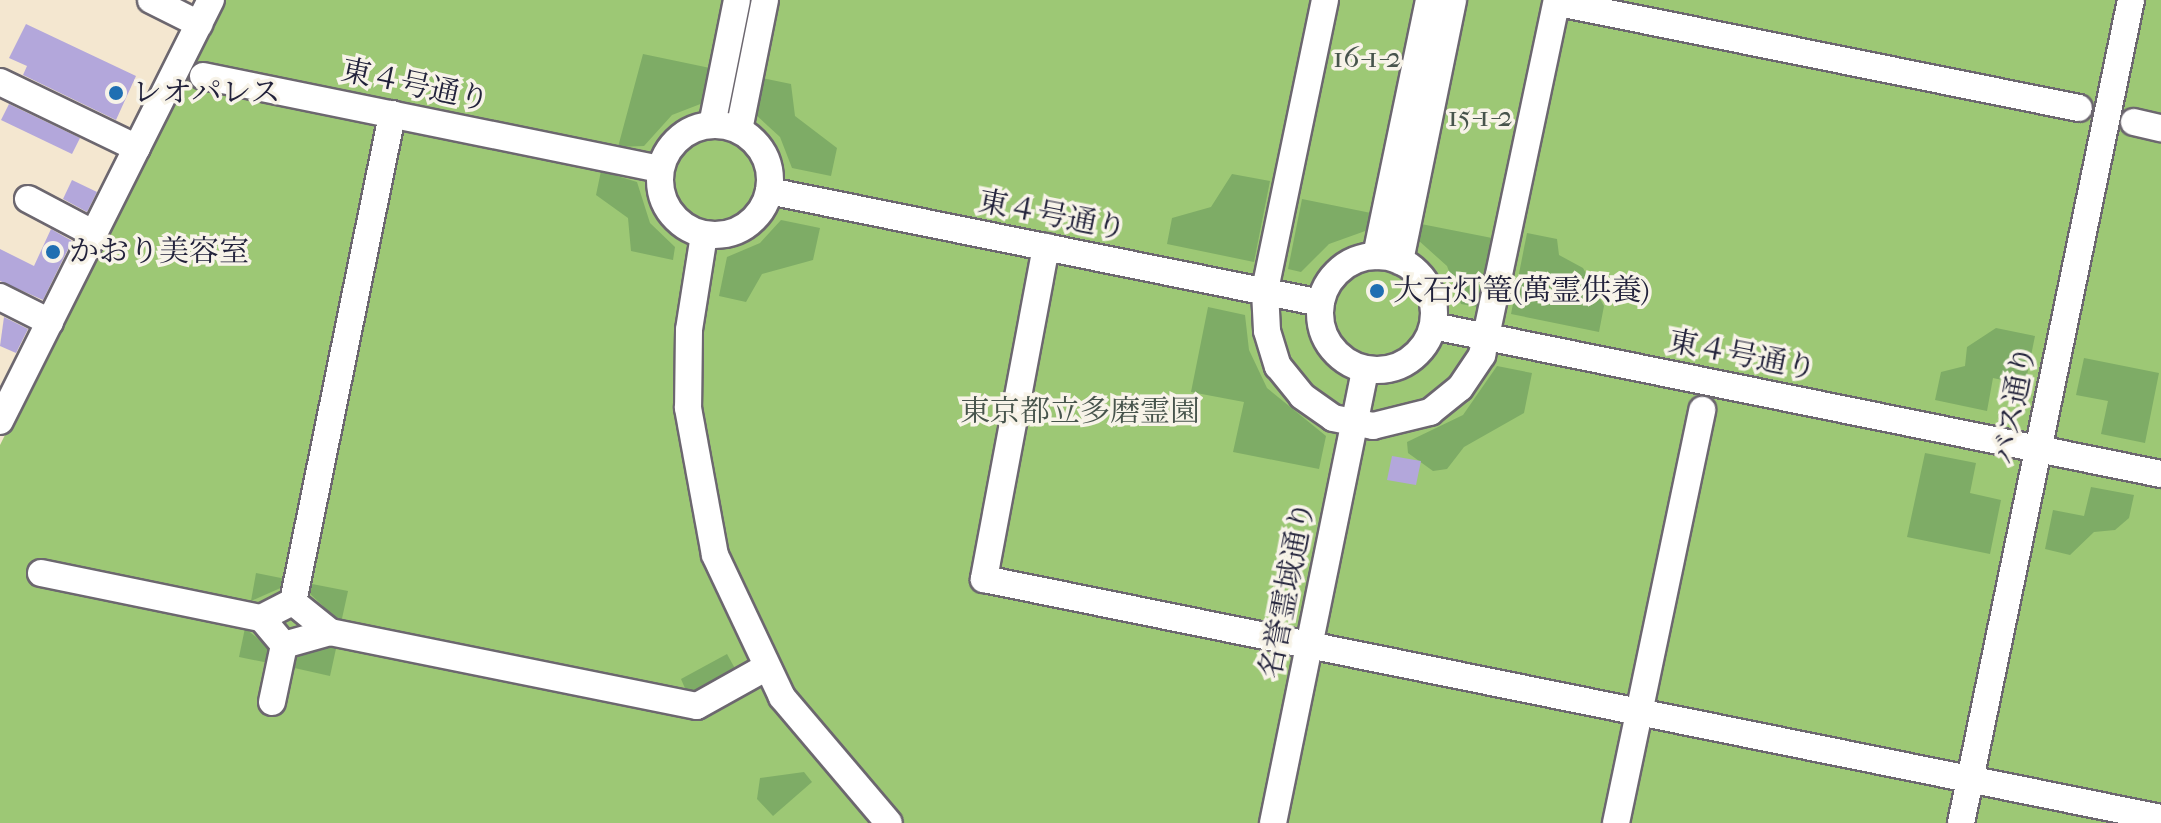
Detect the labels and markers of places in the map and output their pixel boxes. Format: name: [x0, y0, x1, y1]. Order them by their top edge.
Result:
place label: レオパレス: [132, 75, 282, 111]
marker: レオパレス: [107, 84, 125, 102]
place label: かおり美容室: [69, 234, 249, 270]
marker: かおり美容室: [44, 243, 62, 261]
place label: 大石灯篭(萬霊供養): [1393, 273, 1650, 309]
marker: 大石灯篭(萬霊供養): [1368, 282, 1386, 300]

